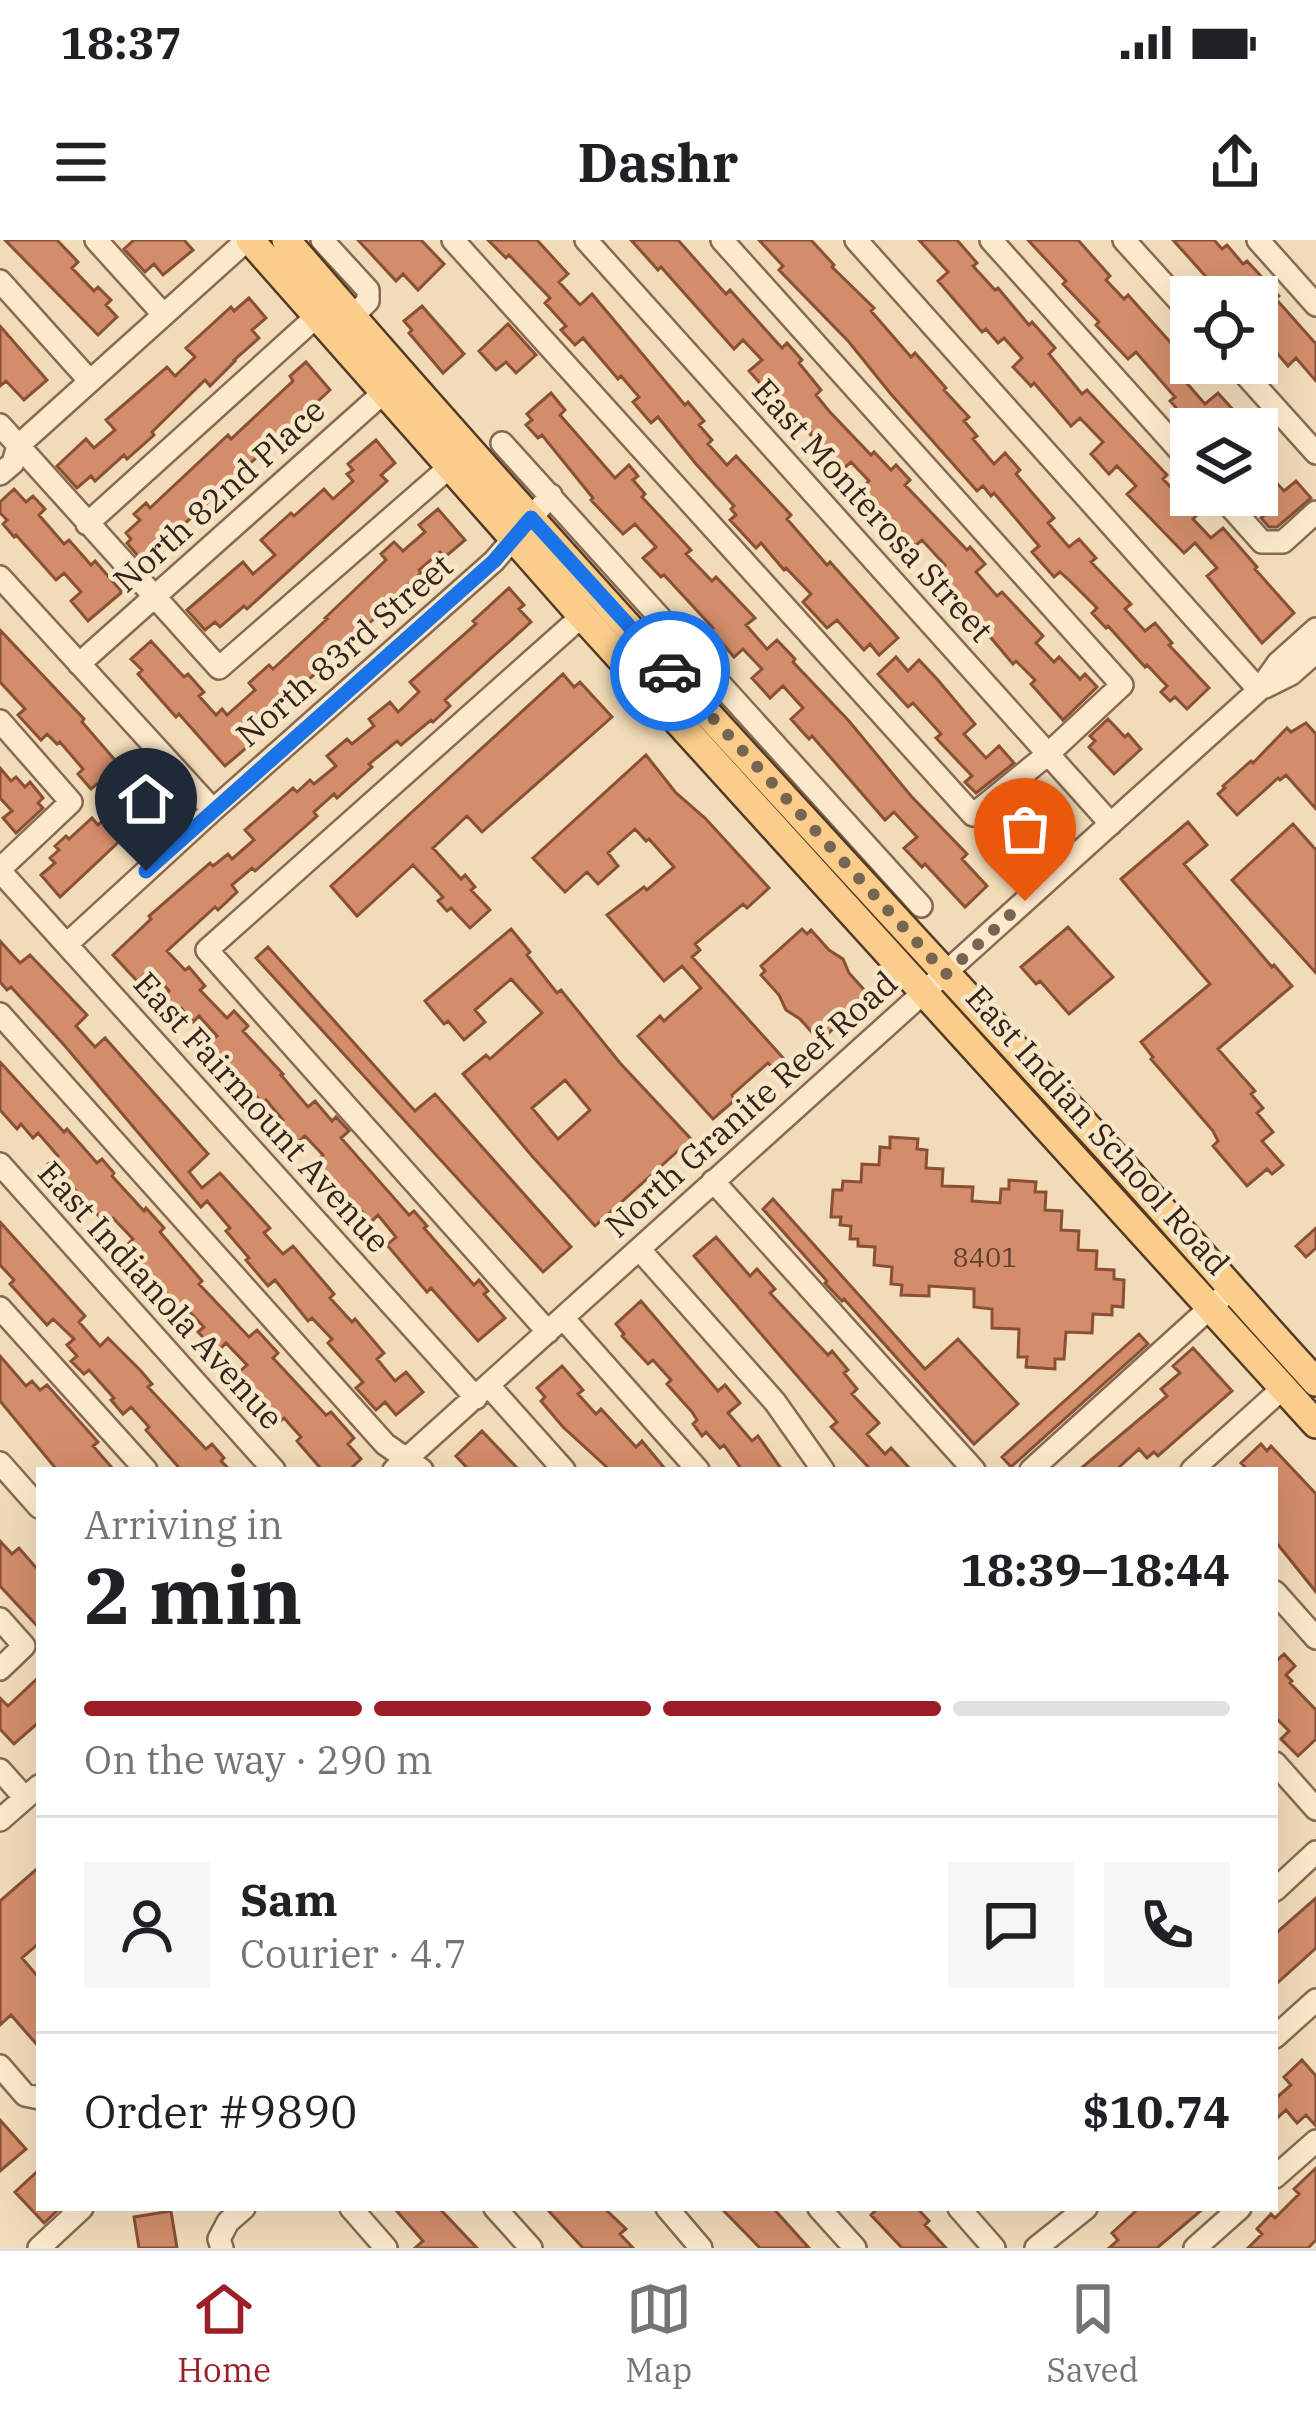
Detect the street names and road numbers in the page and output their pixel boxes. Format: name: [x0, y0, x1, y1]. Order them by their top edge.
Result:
street label: East Monterosa Street: [744, 369, 1003, 650]
street label: North 82nd Place: [104, 388, 333, 601]
street label: North 83rd Street: [226, 544, 461, 756]
street label: North Granite Reef Road: [596, 961, 906, 1246]
street label: East Fairmount Avenue: [125, 962, 400, 1261]
street label: East Indian School Road: [957, 976, 1240, 1283]
street label: East Indianola Avenue: [29, 1151, 293, 1438]

